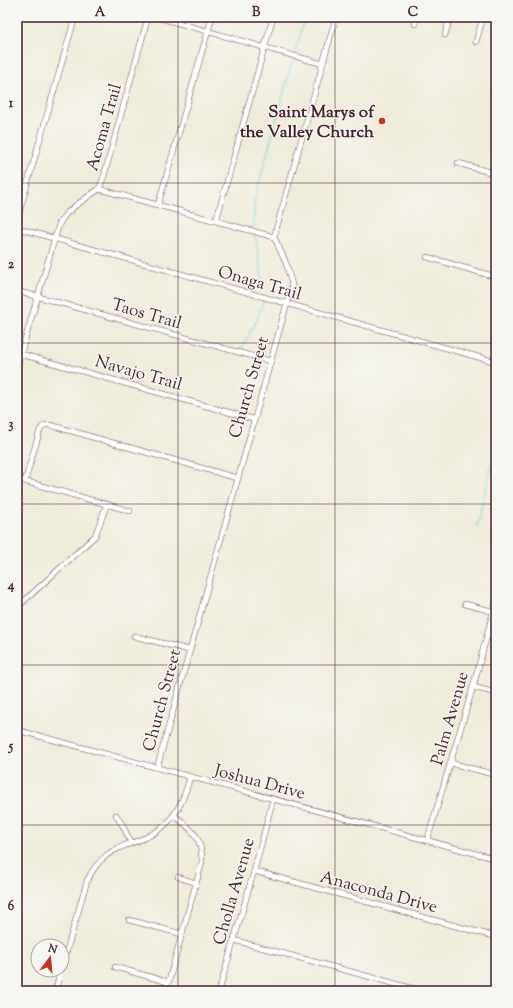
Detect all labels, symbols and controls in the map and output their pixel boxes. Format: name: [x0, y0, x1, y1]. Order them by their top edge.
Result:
text: A: [95, 4, 106, 22]
text: B: [252, 4, 261, 22]
text: C: [408, 4, 418, 22]
street label: Acoma Trail: [81, 81, 129, 174]
text: 1: [9, 95, 14, 113]
place label: Saint Marys of the Valley Church: [240, 101, 375, 145]
marker: Saint Marys of the Valley Church: [377, 116, 387, 126]
text: 2: [8, 256, 15, 274]
street label: Onaga Trail: [215, 261, 304, 307]
street label: Taos Trail: [109, 293, 185, 336]
street label: Church Street: [224, 334, 276, 441]
street label: Navajo Trail: [92, 350, 185, 398]
text: 3: [8, 416, 14, 434]
text: 4: [7, 577, 15, 595]
street label: Church Street: [138, 647, 188, 754]
street label: Palm Avenue: [426, 669, 476, 768]
text: 5: [8, 738, 14, 756]
street label: Joshua Drive: [211, 759, 308, 807]
street label: Cholla Avenue: [208, 835, 262, 948]
street label: Anaconda Drive: [317, 866, 440, 920]
text: 6: [8, 898, 15, 916]
north arrow: [30, 938, 70, 978]
text: N: [45, 940, 59, 958]

